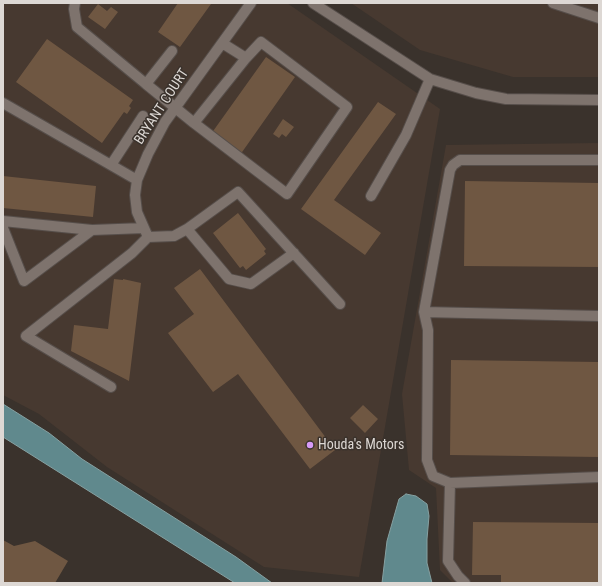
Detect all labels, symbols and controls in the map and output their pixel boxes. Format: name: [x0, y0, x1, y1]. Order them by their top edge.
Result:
street label: BRYANT COURT: [131, 66, 193, 148]
place label: Houda's Motors: [318, 437, 404, 453]
marker: Houda's Motors: [305, 440, 315, 450]

